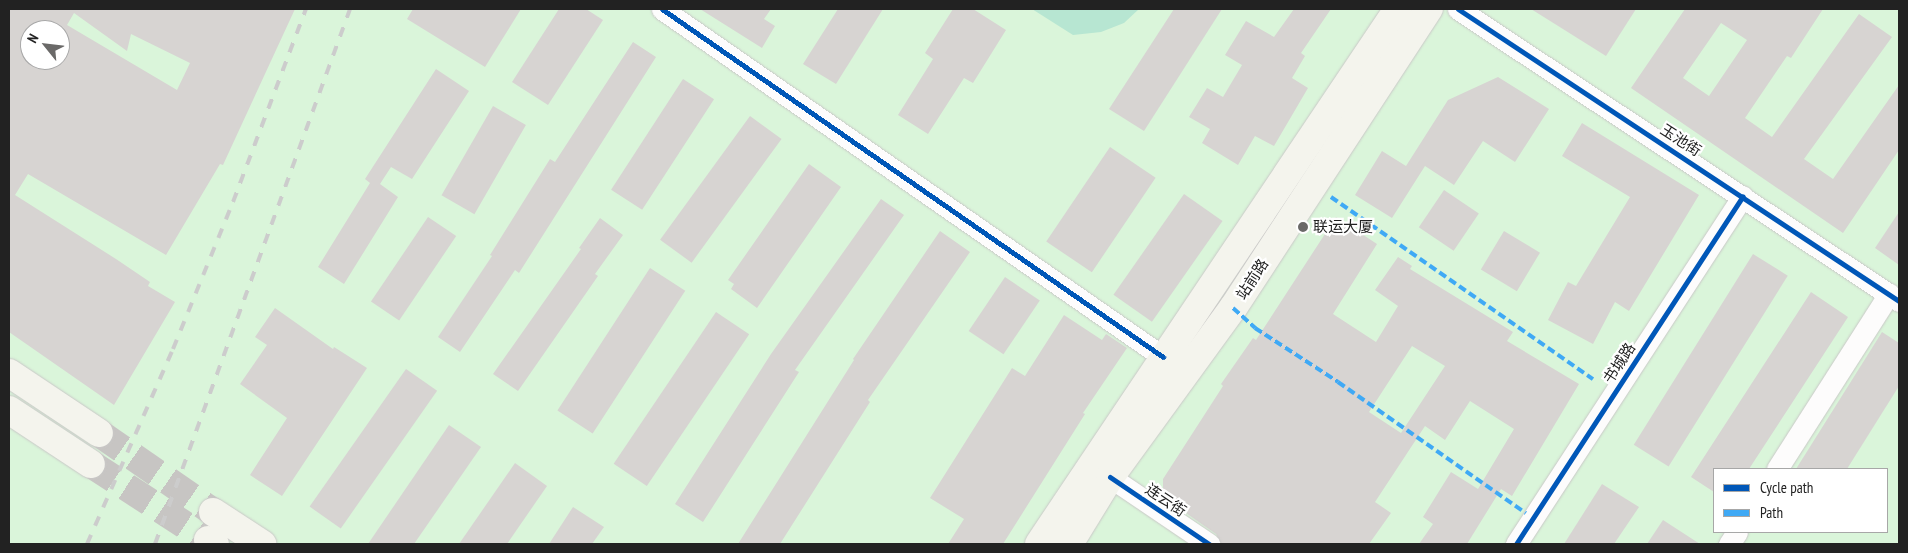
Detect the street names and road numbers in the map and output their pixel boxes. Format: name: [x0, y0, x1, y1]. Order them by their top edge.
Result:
street label: 玉池街: [1657, 120, 1705, 160]
street label: 站前路: [1232, 255, 1272, 303]
street label: 书城路: [1599, 339, 1639, 387]
street label: 连云街: [1142, 480, 1190, 520]

